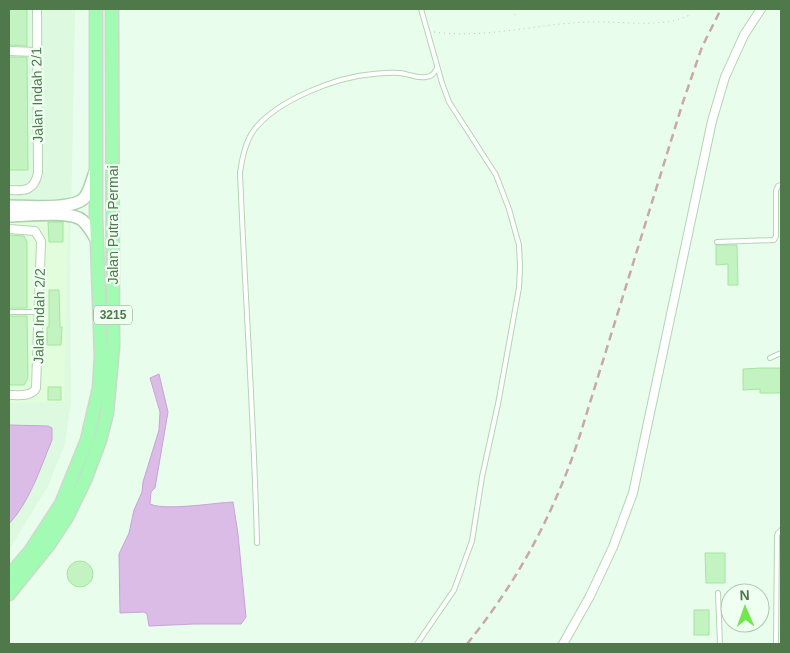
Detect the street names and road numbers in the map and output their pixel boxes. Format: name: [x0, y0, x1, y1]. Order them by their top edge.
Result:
street label: Jalan Indah 2/1: [28, 47, 46, 143]
street label: Jalan Putra Permai: [105, 165, 121, 285]
street label: Jalan Indah 2/2: [30, 268, 48, 364]
road number: 3215: [94, 306, 132, 324]

